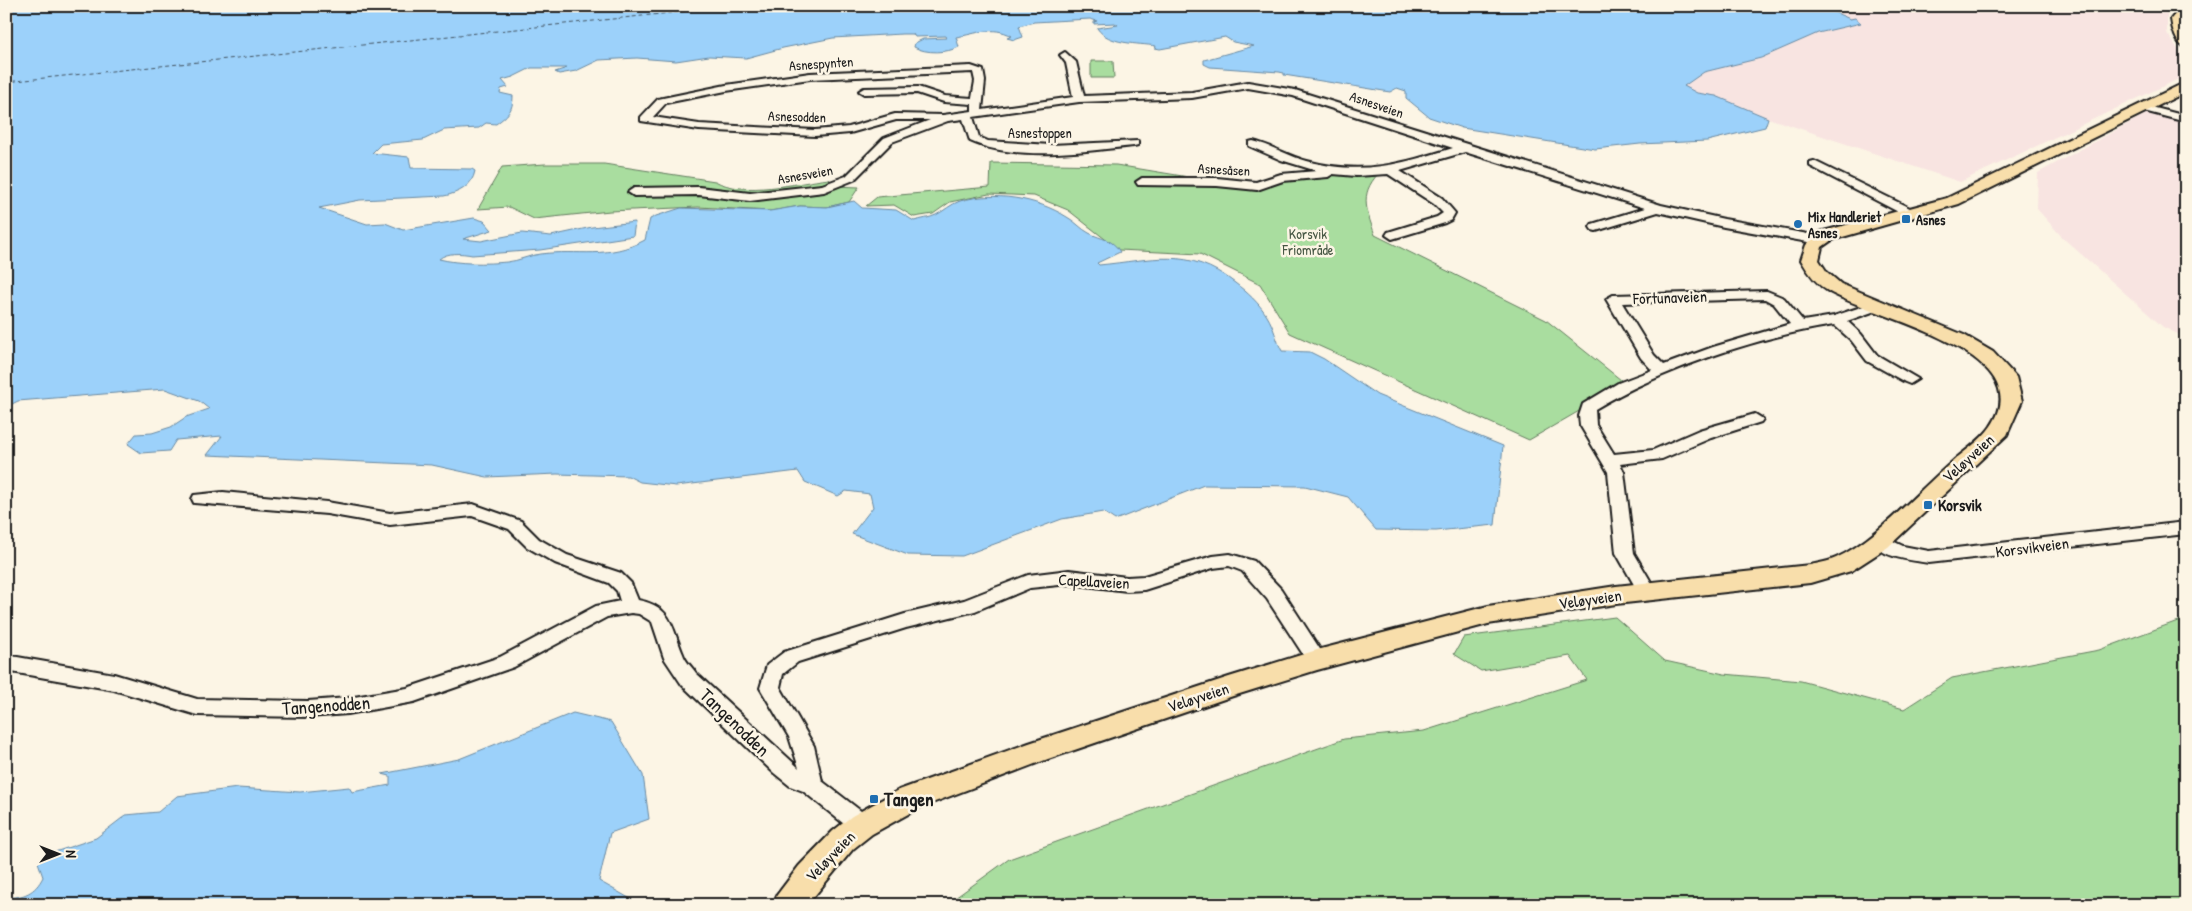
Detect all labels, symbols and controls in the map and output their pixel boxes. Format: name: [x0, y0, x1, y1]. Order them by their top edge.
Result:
street label: Asnespynten: [788, 51, 854, 76]
street label: Asnesveien: [1348, 86, 1406, 122]
street label: Asnesodden: [768, 105, 826, 127]
street label: Asnestoppen: [1008, 123, 1072, 143]
street label: Asnesåsen: [1197, 158, 1251, 180]
street label: Asnesveien: [776, 160, 834, 188]
place label: Mix Handleriet Asnes: [1808, 207, 1882, 242]
place label: Asnes: [1916, 210, 1946, 229]
marker: Asnes: [1900, 213, 1912, 225]
marker: Mix Handleriet Asnes: [1792, 218, 1804, 230]
park label: Korsvik Friområde: [1282, 224, 1334, 259]
street label: Fortunaveien: [1632, 285, 1707, 309]
street label: Veløyveien: [1937, 429, 1999, 487]
place label: Korsvik: [1938, 494, 1982, 516]
marker: Korsvik: [1922, 499, 1934, 511]
street label: Korsvikveien: [1994, 532, 2070, 562]
street label: Capellaveien: [1058, 568, 1130, 594]
street label: Veløyveien: [1557, 584, 1623, 614]
street label: Veløyveien: [1165, 677, 1231, 717]
street label: Tangenodden: [694, 682, 776, 762]
street label: Tangenodden: [281, 689, 371, 721]
place label: Tangen: [883, 786, 934, 813]
marker: Tangen: [868, 793, 880, 805]
street label: Veløyveien: [800, 826, 860, 886]
north arrow: [32, 828, 82, 878]
text: N: [62, 850, 81, 858]

